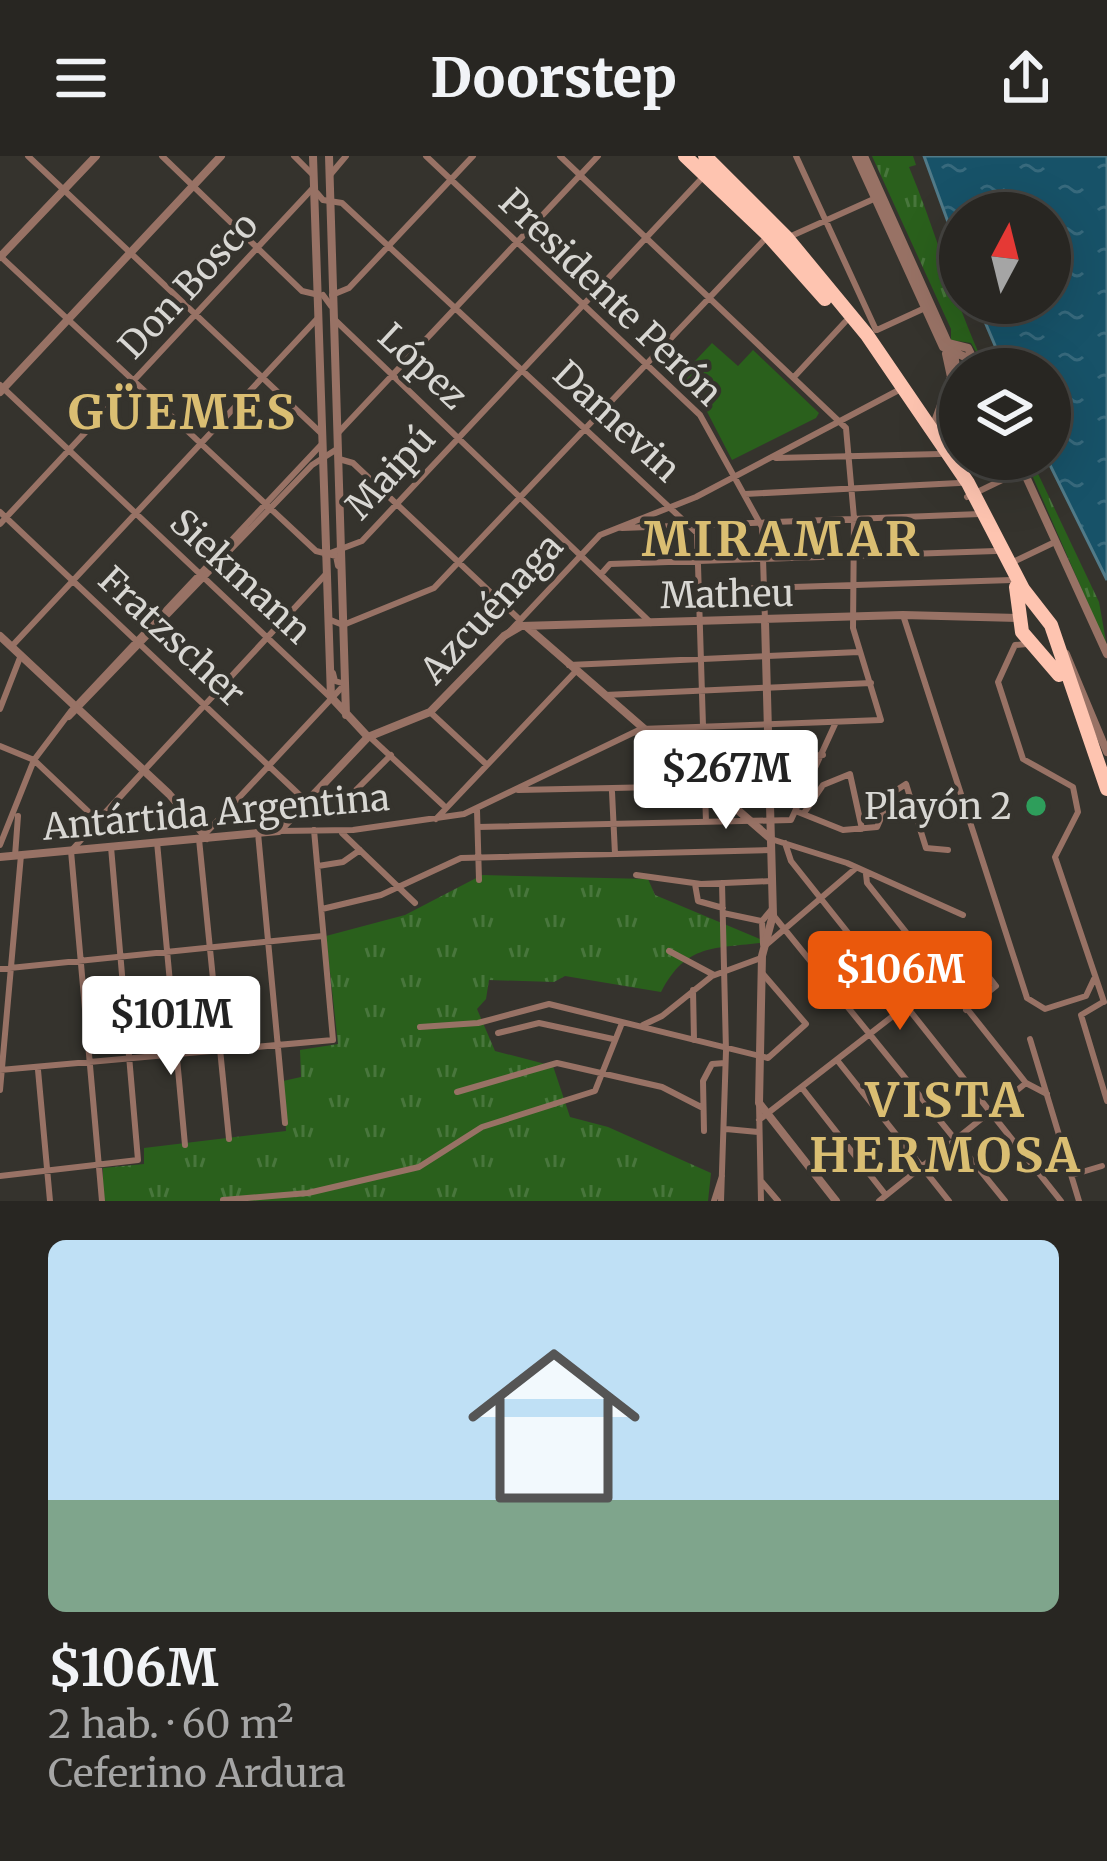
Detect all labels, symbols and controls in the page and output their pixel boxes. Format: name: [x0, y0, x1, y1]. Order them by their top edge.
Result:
text: Doorstep: [430, 44, 677, 112]
icon: menu: [48, 45, 114, 111]
icon: share: [993, 45, 1059, 111]
street label: Presidente Perón: [490, 180, 732, 415]
north arrow: [939, 192, 1071, 324]
map controls: [939, 192, 1071, 480]
street label: Don Bosco: [109, 203, 267, 368]
street label: López: [369, 314, 476, 419]
button: layers: [939, 348, 1071, 480]
street label: Damevin: [544, 351, 690, 492]
district label: GÜEMES: [68, 382, 298, 442]
street label: Maipú: [336, 416, 445, 528]
street label: Siekmann: [161, 500, 321, 653]
district label: MIRAMAR: [642, 509, 922, 569]
street label: Azcuénaga: [410, 524, 572, 693]
street label: Fratzscher: [89, 557, 254, 716]
street label: Matheu: [660, 571, 794, 618]
pin: $267M: [642, 730, 810, 832]
text: $267M: [661, 744, 791, 793]
street label: Antártida Argentina: [40, 775, 391, 850]
place label: Playón 2: [864, 784, 1012, 829]
marker: Playón 2: [1023, 793, 1049, 819]
pin: $106M: [816, 931, 984, 1033]
text: $106M: [835, 945, 965, 994]
pin: $101M: [87, 976, 255, 1078]
text: $101M: [109, 990, 233, 1039]
district label: VISTA HERMOSA: [809, 1070, 1083, 1185]
icon: home: [446, 1318, 662, 1534]
text: $106M: [48, 1636, 218, 1700]
text: 2 hab. · 60 m²: [48, 1700, 293, 1749]
text: Ceferino Ardura: [48, 1749, 346, 1798]

